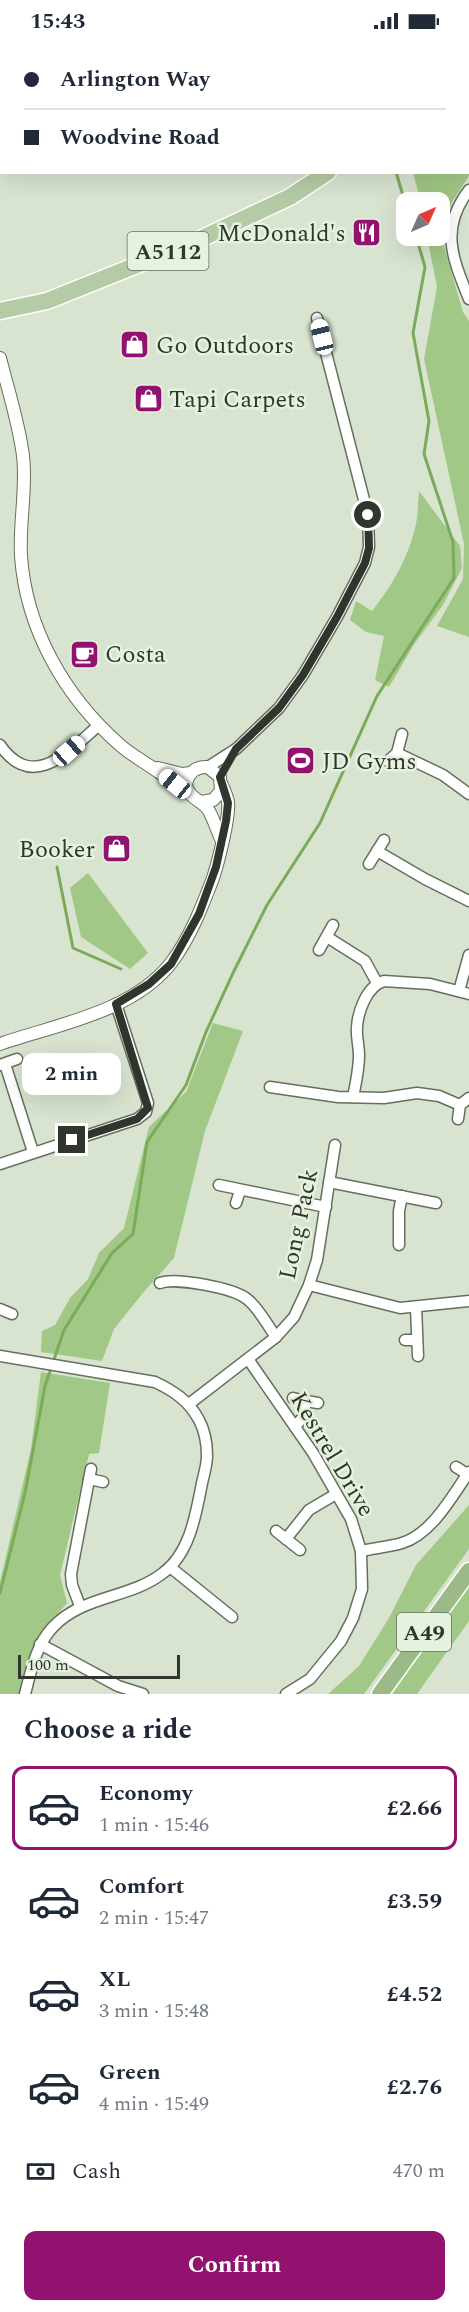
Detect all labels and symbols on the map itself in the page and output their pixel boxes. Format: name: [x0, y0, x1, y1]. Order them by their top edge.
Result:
north arrow: [396, 192, 450, 246]
place label: McDonald's: [218, 216, 346, 252]
restaurant icon: McDonald's: [351, 217, 383, 249]
road number: A5112: [128, 232, 208, 270]
car: [309, 317, 335, 357]
place label: Go Outdoors: [156, 328, 294, 364]
shop icon: Go Outdoors: [119, 329, 151, 361]
place label: Tapi Carpets: [169, 382, 306, 418]
shop icon: Tapi Carpets: [132, 383, 164, 415]
route start: [354, 501, 381, 528]
place label: Costa: [105, 637, 166, 673]
cafe icon: Costa: [68, 638, 100, 670]
car: [50, 732, 88, 770]
place label: JD Gyms: [322, 744, 417, 780]
sports icon: JD Gyms: [285, 745, 317, 777]
car: [155, 766, 195, 802]
place label: Booker: [19, 832, 95, 868]
shop icon: Booker: [100, 833, 132, 865]
callout: 2 min: [22, 1053, 122, 1095]
route end: [58, 1126, 85, 1153]
street label: Long Pack: [270, 1165, 328, 1283]
street label: Kestrel Drive: [281, 1385, 384, 1524]
road number: A49: [397, 1613, 451, 1651]
scale bar: [18, 1652, 180, 1680]

